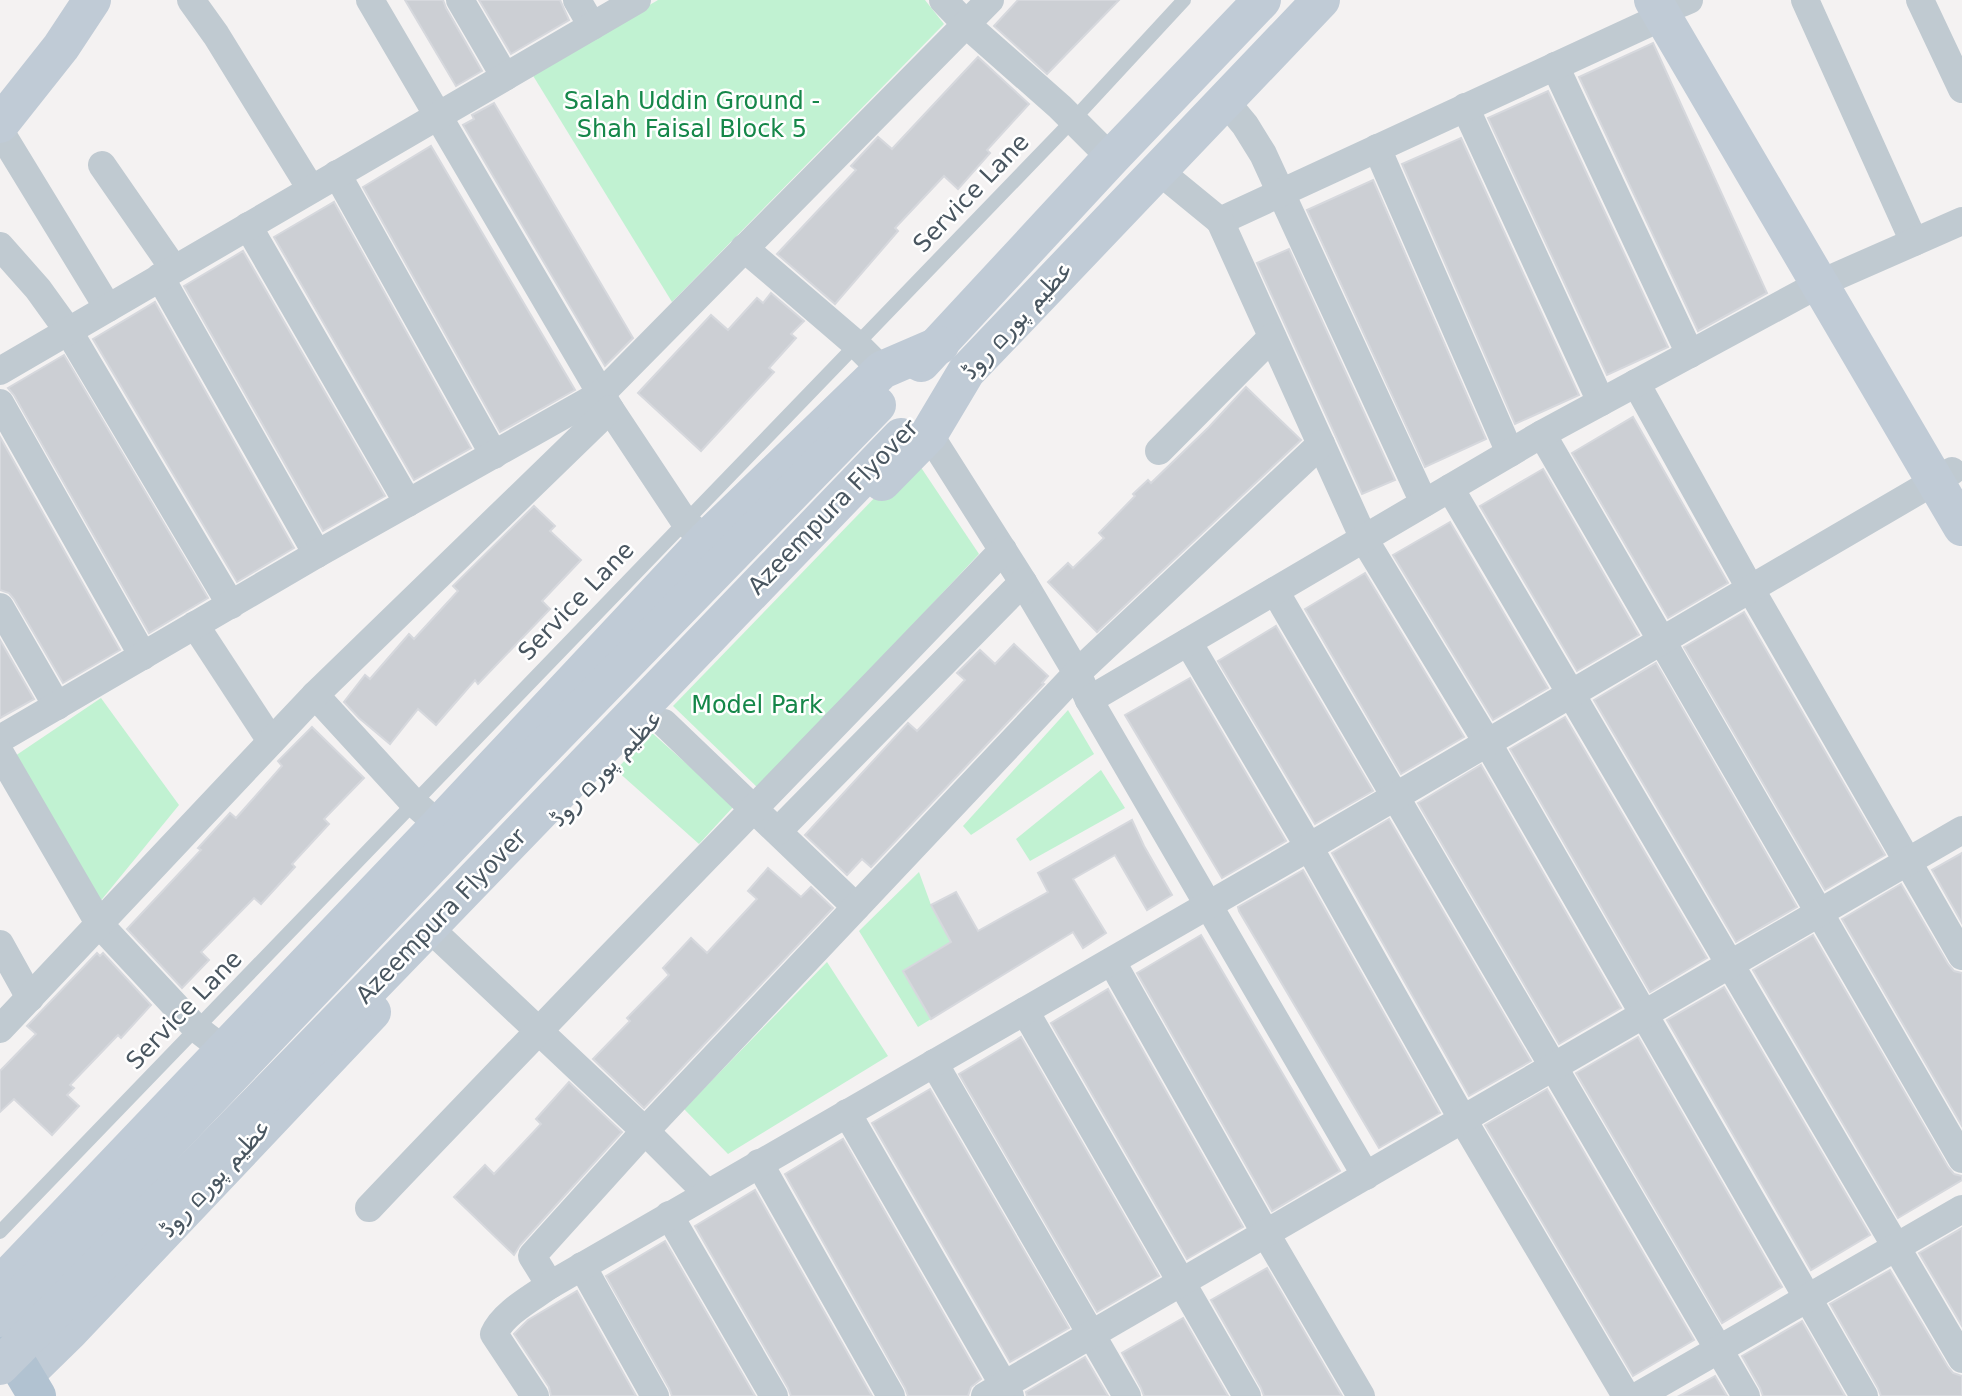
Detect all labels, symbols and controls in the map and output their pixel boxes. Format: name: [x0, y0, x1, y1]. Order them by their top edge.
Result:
park label: Salah Uddin Ground - Shah Faisal Block 5: [564, 87, 820, 143]
street label: Service Lane: [907, 128, 1035, 258]
street label: عظیم پورہ روڈ: [955, 255, 1079, 385]
street label: Azeempura Flyover: [742, 413, 924, 600]
street label: Service Lane: [512, 536, 640, 666]
park label: Model Park: [691, 691, 823, 719]
street label: عظیم پورہ روڈ: [543, 704, 669, 832]
street label: Azeempura Flyover: [350, 822, 532, 1009]
street label: Service Lane: [120, 945, 248, 1075]
street label: عظیم پورہ روڈ: [153, 1113, 277, 1243]

